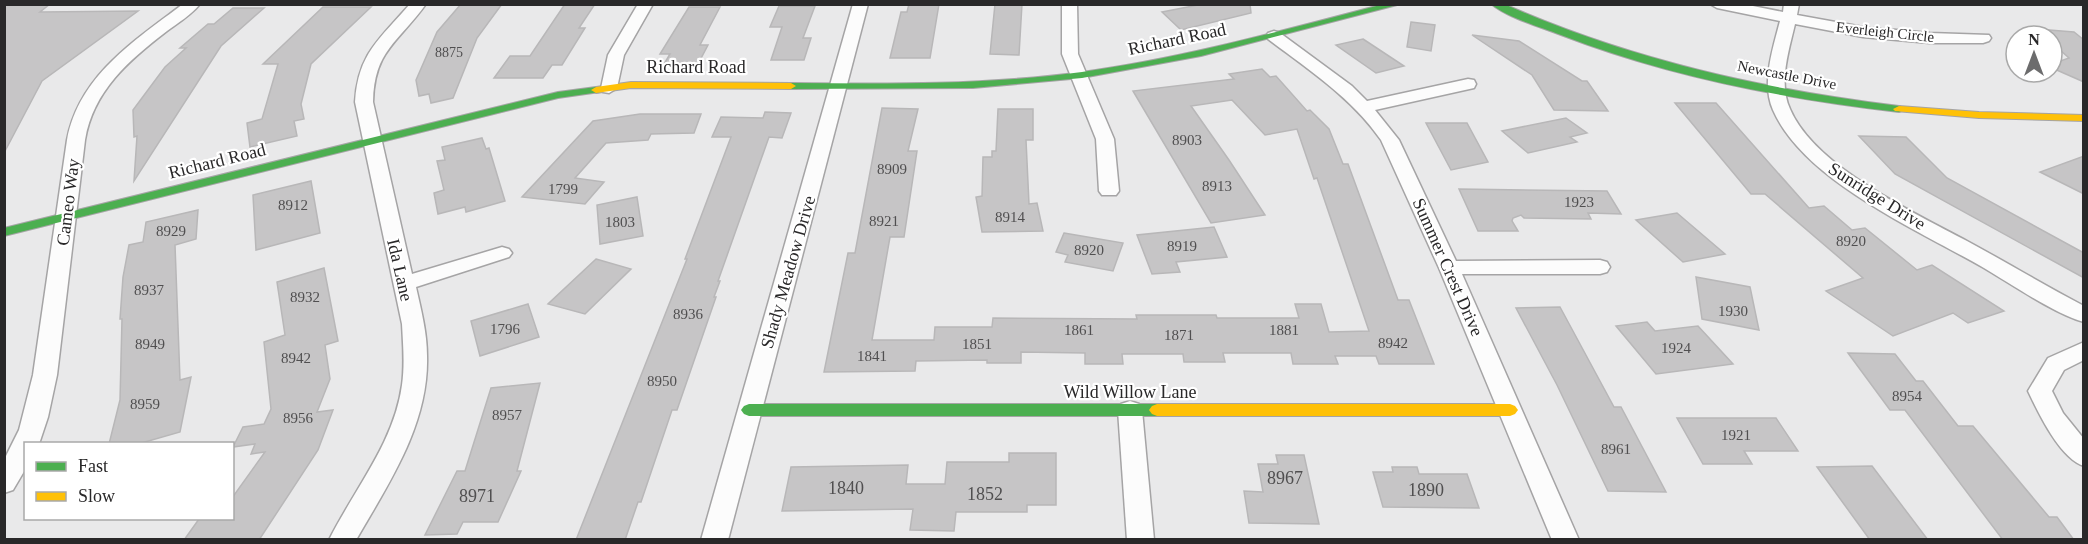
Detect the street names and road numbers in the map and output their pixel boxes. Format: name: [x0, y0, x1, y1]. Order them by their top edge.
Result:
street label: Richard Road: [1126, 19, 1228, 59]
street label: Everleigh Circle: [1835, 19, 1935, 45]
street label: Richard Road: [646, 57, 746, 77]
street label: Newcastle Drive: [1736, 58, 1838, 92]
street label: Richard Road: [166, 139, 268, 183]
street label: Cameo Way: [53, 157, 83, 247]
street label: Sunridge Drive: [1825, 158, 1929, 234]
street label: Shady Meadow Drive: [757, 193, 819, 351]
street label: Summer Crest Drive: [1409, 195, 1487, 339]
street label: Ida Lane: [383, 237, 417, 303]
street label: Wild Willow Lane: [1063, 382, 1197, 402]

